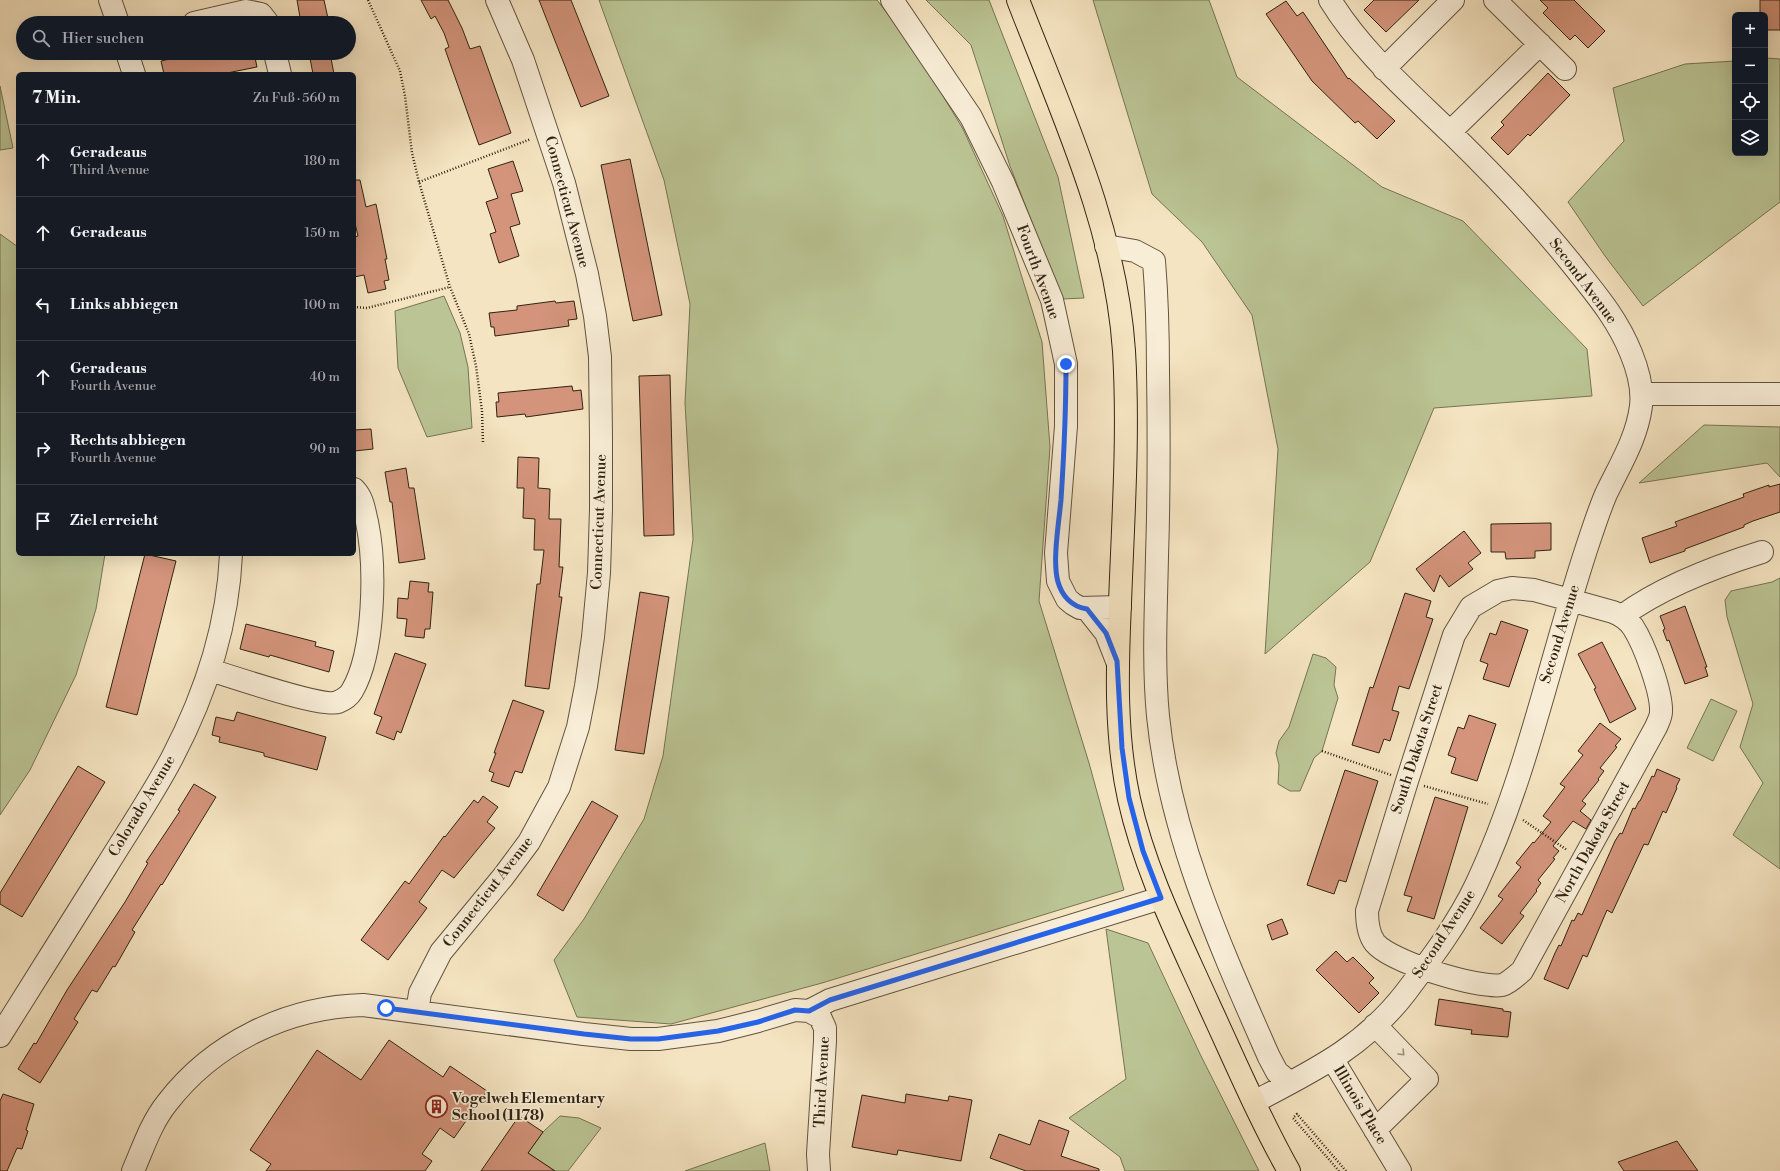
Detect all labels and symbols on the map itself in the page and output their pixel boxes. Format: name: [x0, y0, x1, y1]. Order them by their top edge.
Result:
street label: Connecticut Avenue: [540, 134, 594, 270]
street label: Fourth Avenue: [1012, 222, 1064, 322]
street label: Second Avenue: [1545, 234, 1621, 328]
route end: [1057, 355, 1075, 373]
street label: Connecticut Avenue: [587, 454, 611, 590]
street label: Second Avenue: [1536, 582, 1584, 686]
street label: South Dakota Street: [1387, 681, 1447, 816]
street label: Colorado Avenue: [104, 752, 180, 860]
street label: North Dakota Street: [1552, 777, 1635, 906]
street label: Connecticut Avenue: [439, 833, 537, 951]
street label: Second Avenue: [1408, 886, 1480, 982]
route start: [377, 999, 395, 1017]
street label: Third Avenue: [810, 1036, 834, 1128]
one-way arrow: [1397, 1048, 1405, 1056]
street label: Illinois Place: [1329, 1062, 1391, 1148]
place label: Vogelweh Elementary School (1178): [451, 1089, 605, 1125]
building icon: Vogelweh Elementary School (1178): [424, 1094, 450, 1120]

